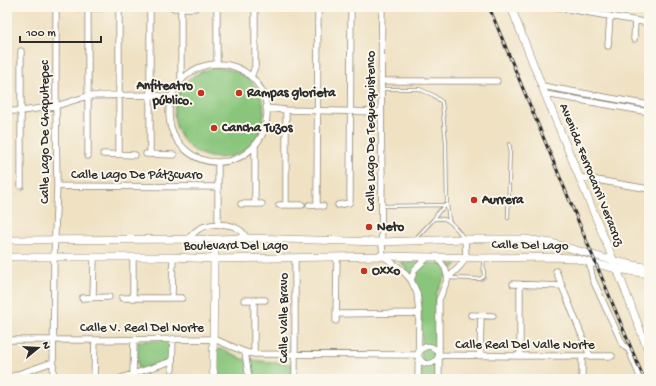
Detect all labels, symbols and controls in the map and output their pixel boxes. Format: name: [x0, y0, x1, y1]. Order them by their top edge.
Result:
scale bar: [20, 18, 101, 44]
text: 100 m: [25, 27, 56, 41]
street label: Calle Lago De Tequequistenco: [364, 51, 379, 211]
street label: Calle Lago De Chapultepec: [38, 60, 53, 204]
place label: Anfiteatro público.: [135, 78, 193, 110]
place label: Rampas glorieta: [246, 86, 336, 102]
marker: Anfiteatro público.: [196, 88, 206, 98]
marker: Rampas glorieta: [234, 88, 244, 98]
street label: Avenida Ferrocarril Veracruz: [555, 101, 627, 250]
place label: Cancha Tuzos: [221, 121, 294, 136]
marker: Cancha Tuzos: [209, 123, 219, 133]
street label: Calle Lago De Pátzcuaro: [71, 168, 203, 183]
place label: Aurrera: [481, 193, 524, 208]
marker: Aurrera: [469, 195, 479, 205]
place label: Neto: [377, 220, 405, 235]
marker: Neto: [364, 222, 374, 232]
street label: Calle Del Lago: [491, 238, 569, 254]
street label: Boulevard Del Lago: [183, 239, 289, 254]
place label: Oxxo: [372, 264, 400, 279]
marker: Oxxo: [359, 266, 369, 276]
street label: Calle Valle Bravo: [277, 272, 292, 363]
street label: Calle V. Real Del Norte: [80, 321, 204, 336]
north arrow: [18, 328, 58, 368]
street label: Calle Real Del Valle Norte: [455, 338, 595, 353]
text: N: [39, 340, 52, 351]

